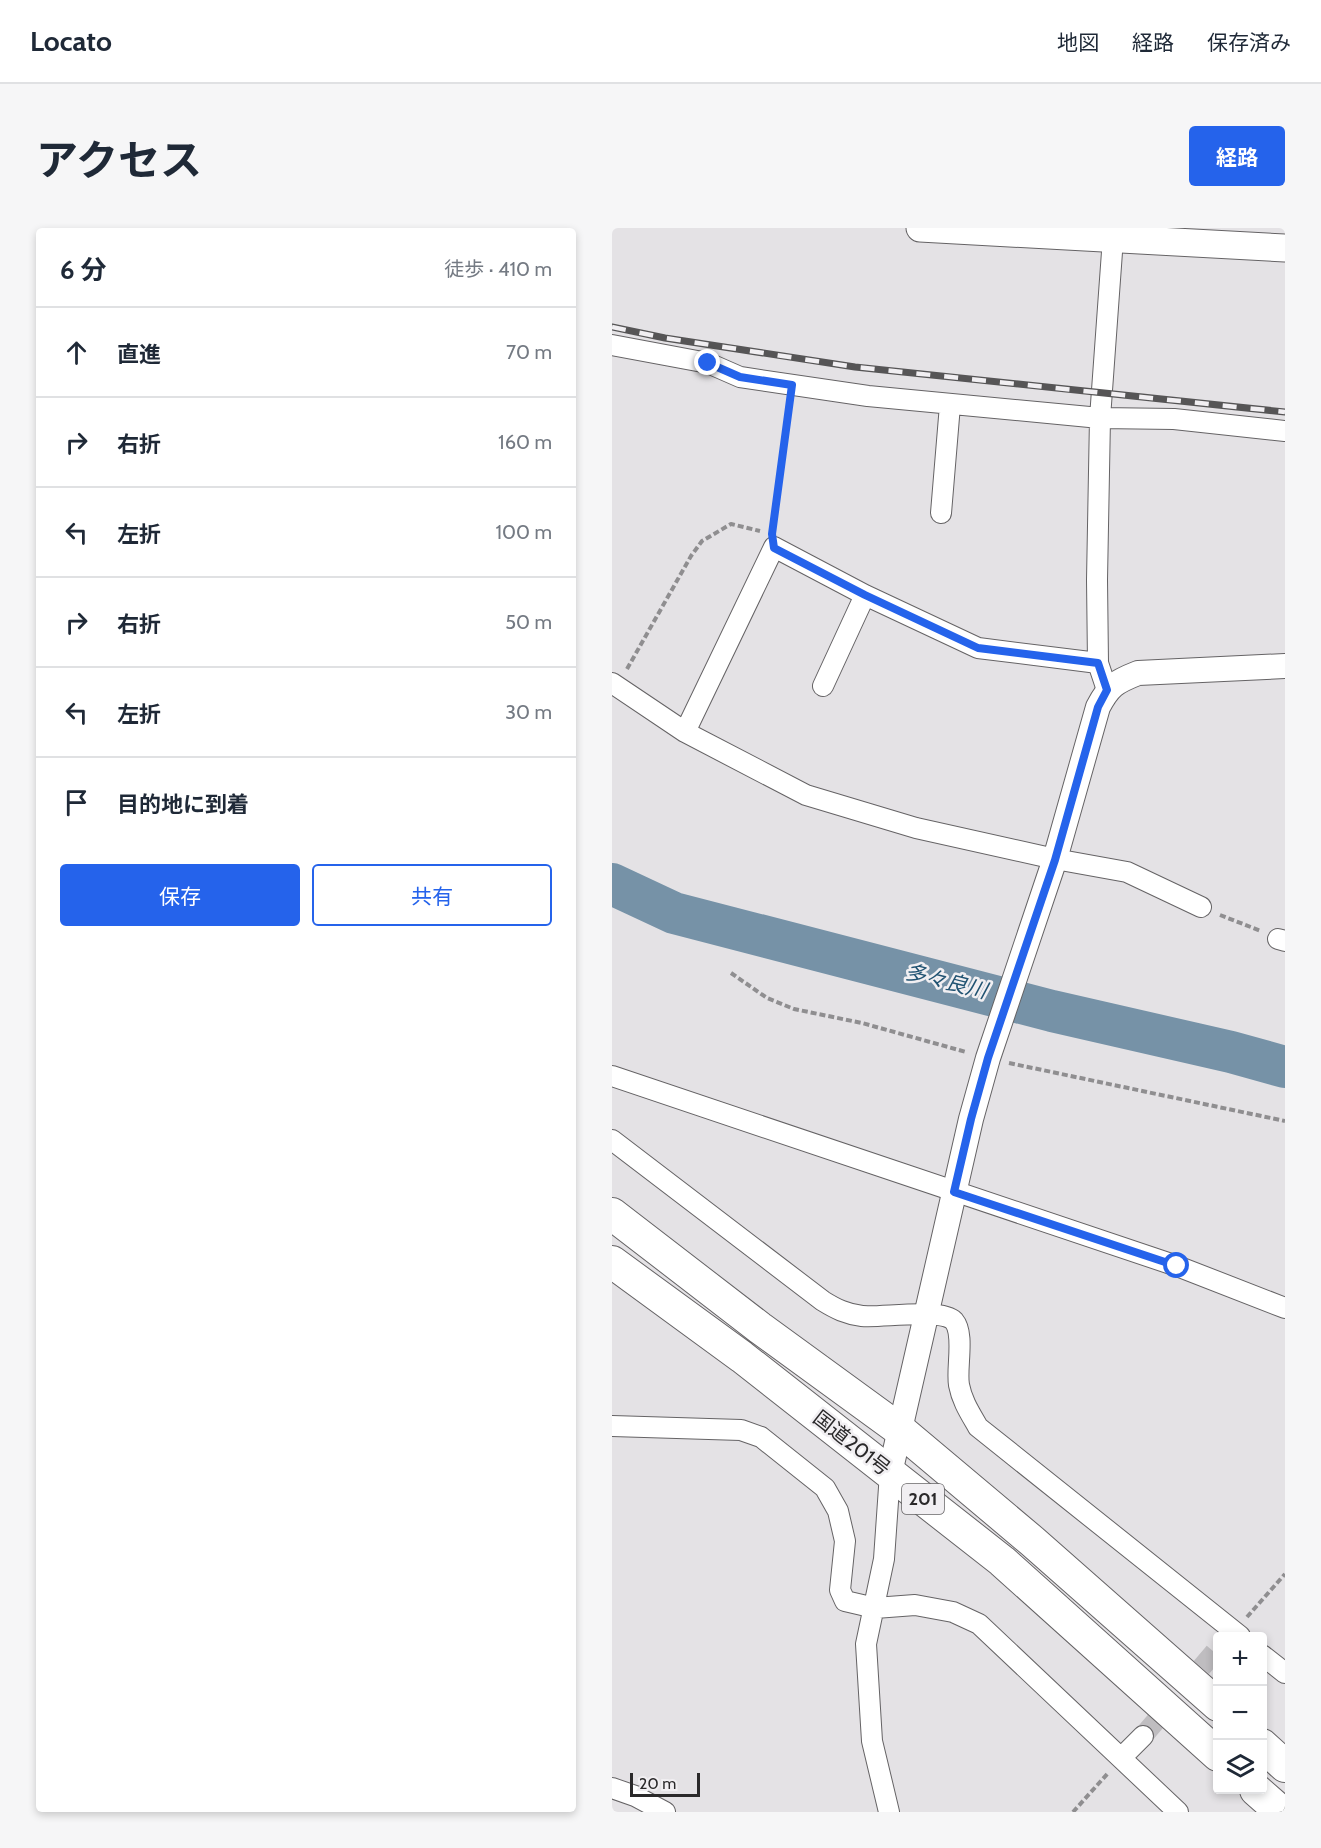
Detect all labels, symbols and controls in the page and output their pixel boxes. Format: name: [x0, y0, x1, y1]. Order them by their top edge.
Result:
text: Locato: [30, 24, 112, 58]
text: 地図: [1057, 30, 1099, 55]
text: 経路: [1132, 30, 1174, 55]
text: 保存済み: [1207, 30, 1291, 55]
button: 経路: [1189, 126, 1285, 186]
text: アクセス: [36, 134, 202, 186]
text: 6 分: [60, 254, 106, 286]
text: 徒歩 · 410 m: [444, 257, 552, 281]
icon: ahead: [60, 336, 93, 369]
text: 70 m: [506, 340, 552, 364]
text: 直進: [117, 341, 161, 368]
route end: [694, 349, 720, 375]
icon: right: [60, 426, 93, 459]
text: 160 m: [498, 430, 552, 454]
text: 右折: [117, 431, 161, 458]
icon: left: [60, 516, 93, 549]
text: 100 m: [496, 520, 552, 544]
text: 左折: [117, 521, 161, 548]
icon: right: [60, 606, 93, 639]
text: 50 m: [505, 610, 552, 634]
text: 右折: [117, 611, 161, 638]
icon: left: [60, 696, 93, 729]
text: 30 m: [505, 700, 552, 724]
text: 左折: [117, 701, 161, 728]
icon: arrive: [60, 786, 93, 819]
text: 目的地に到着: [117, 791, 249, 818]
button: 保存: [60, 864, 300, 926]
button: 共有: [312, 864, 552, 926]
water label: 多々良川: [902, 959, 992, 1004]
route start: [1163, 1252, 1189, 1278]
street label: 国道201号: [809, 1406, 895, 1480]
road number: 201: [902, 1484, 944, 1514]
map controls: [1213, 1632, 1267, 1794]
button: +: [1213, 1632, 1267, 1686]
button: −: [1213, 1686, 1267, 1740]
button: layers: [1213, 1740, 1267, 1794]
scale bar: [630, 1770, 700, 1798]
text: 20 m: [639, 1774, 676, 1793]

